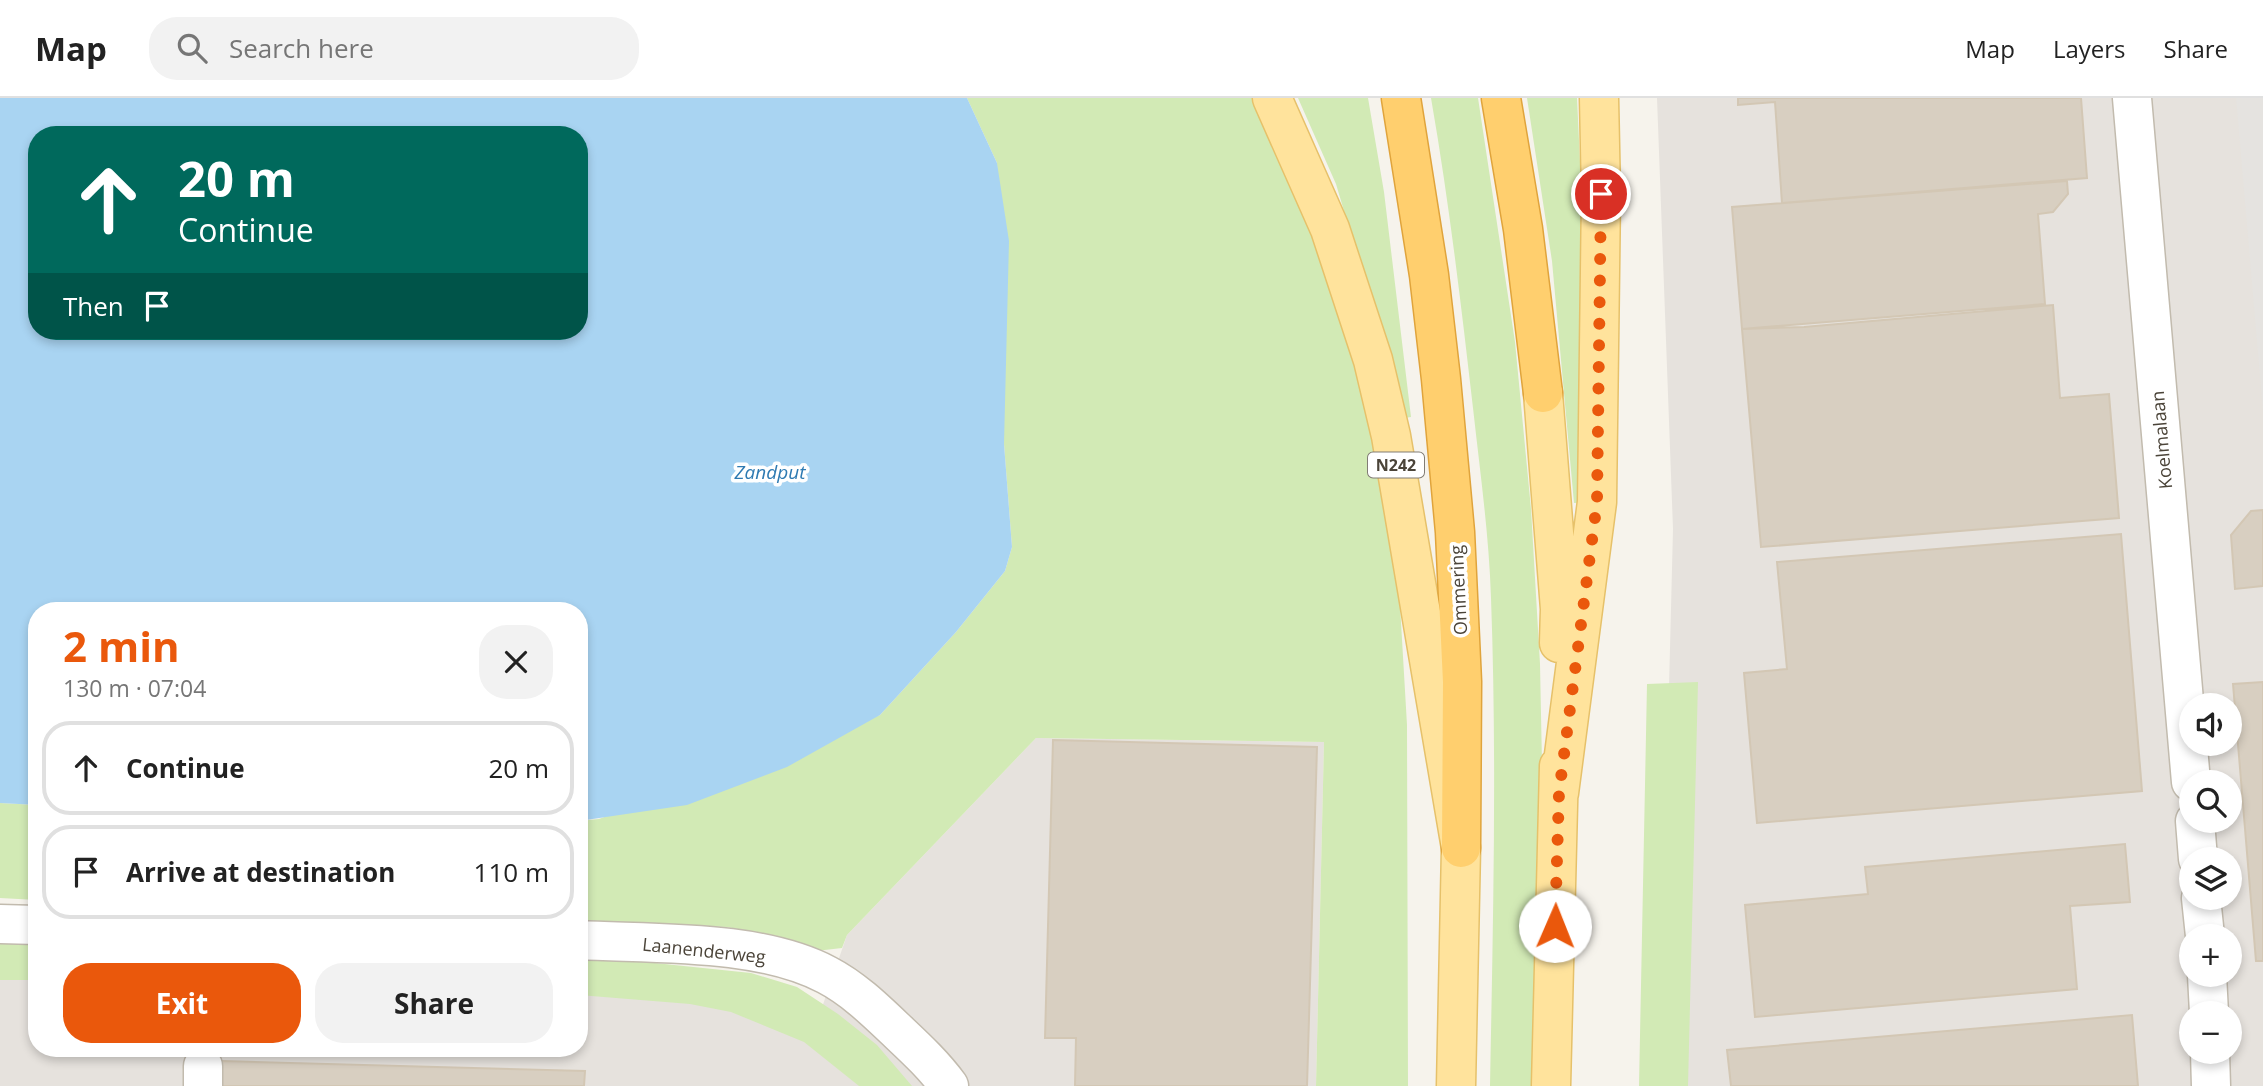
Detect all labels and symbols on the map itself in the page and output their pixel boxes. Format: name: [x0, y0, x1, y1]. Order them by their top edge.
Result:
pin: [1571, 164, 1631, 224]
street label: Koelmalaan: [2145, 390, 2177, 490]
road number: N242: [1368, 452, 1424, 478]
water label: Zandput: [734, 459, 806, 485]
street label: Ommering: [1444, 544, 1472, 636]
position arrow: [1518, 889, 1592, 963]
street label: Laanenderweg: [641, 932, 767, 968]

